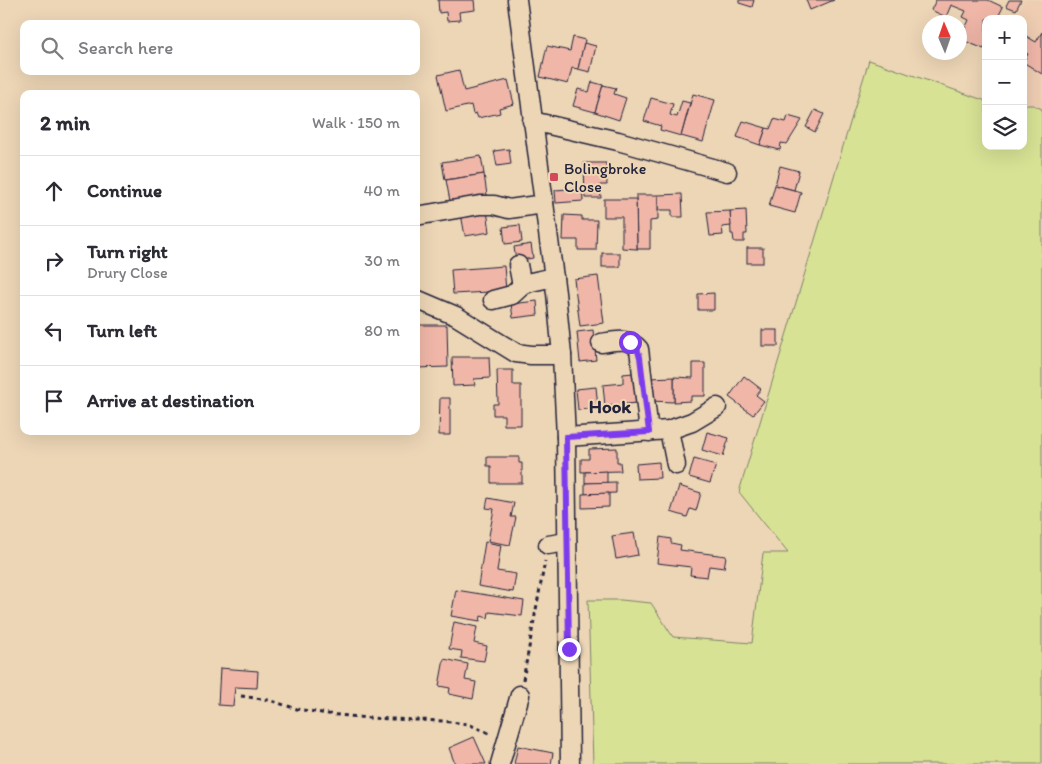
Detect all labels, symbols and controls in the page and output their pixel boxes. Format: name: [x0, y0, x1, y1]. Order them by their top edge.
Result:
north arrow: [922, 15, 967, 60]
map controls: [982, 15, 1027, 150]
button: +: [982, 15, 1027, 60]
search box: [20, 20, 420, 75]
icon: search: [38, 34, 66, 62]
text: Search here: [78, 36, 173, 59]
button: −: [982, 60, 1027, 105]
button: layers: [982, 105, 1027, 150]
text: 2 min: [40, 110, 90, 135]
text: Walk · 150 m: [312, 113, 400, 132]
place label: Bolingbroke Close: [564, 159, 646, 196]
marker: Bolingbroke Close: [548, 171, 560, 183]
icon: ahead: [40, 177, 68, 205]
text: Continue: [87, 179, 162, 202]
text: 40 m: [363, 181, 400, 200]
text: Turn right: [87, 240, 168, 263]
icon: right: [40, 247, 68, 275]
text: 30 m: [364, 251, 400, 270]
text: Drury Close: [87, 263, 168, 282]
icon: left: [40, 317, 68, 345]
text: Turn left: [87, 319, 157, 342]
text: 80 m: [364, 321, 400, 340]
route start: [619, 331, 642, 354]
icon: arrive: [40, 387, 68, 415]
text: Arrive at destination: [87, 389, 254, 412]
district label: Hook: [589, 395, 631, 418]
route end: [558, 638, 581, 661]

